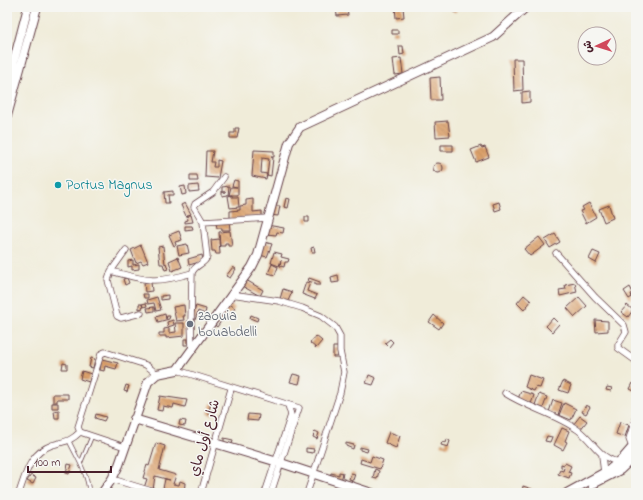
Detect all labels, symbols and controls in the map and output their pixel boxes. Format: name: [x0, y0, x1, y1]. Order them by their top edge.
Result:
north arrow: [577, 26, 617, 66]
text: ش: [580, 40, 596, 53]
place label: Portus Magnus: [66, 175, 153, 197]
marker: Portus Magnus: [53, 180, 63, 190]
place label: zaouia bouabdelli: [198, 306, 257, 343]
marker: zaouia bouabdelli: [185, 319, 195, 329]
street label: شارع أول ماي: [184, 397, 226, 479]
scale bar: [28, 448, 111, 474]
text: 100 m: [34, 454, 61, 472]

